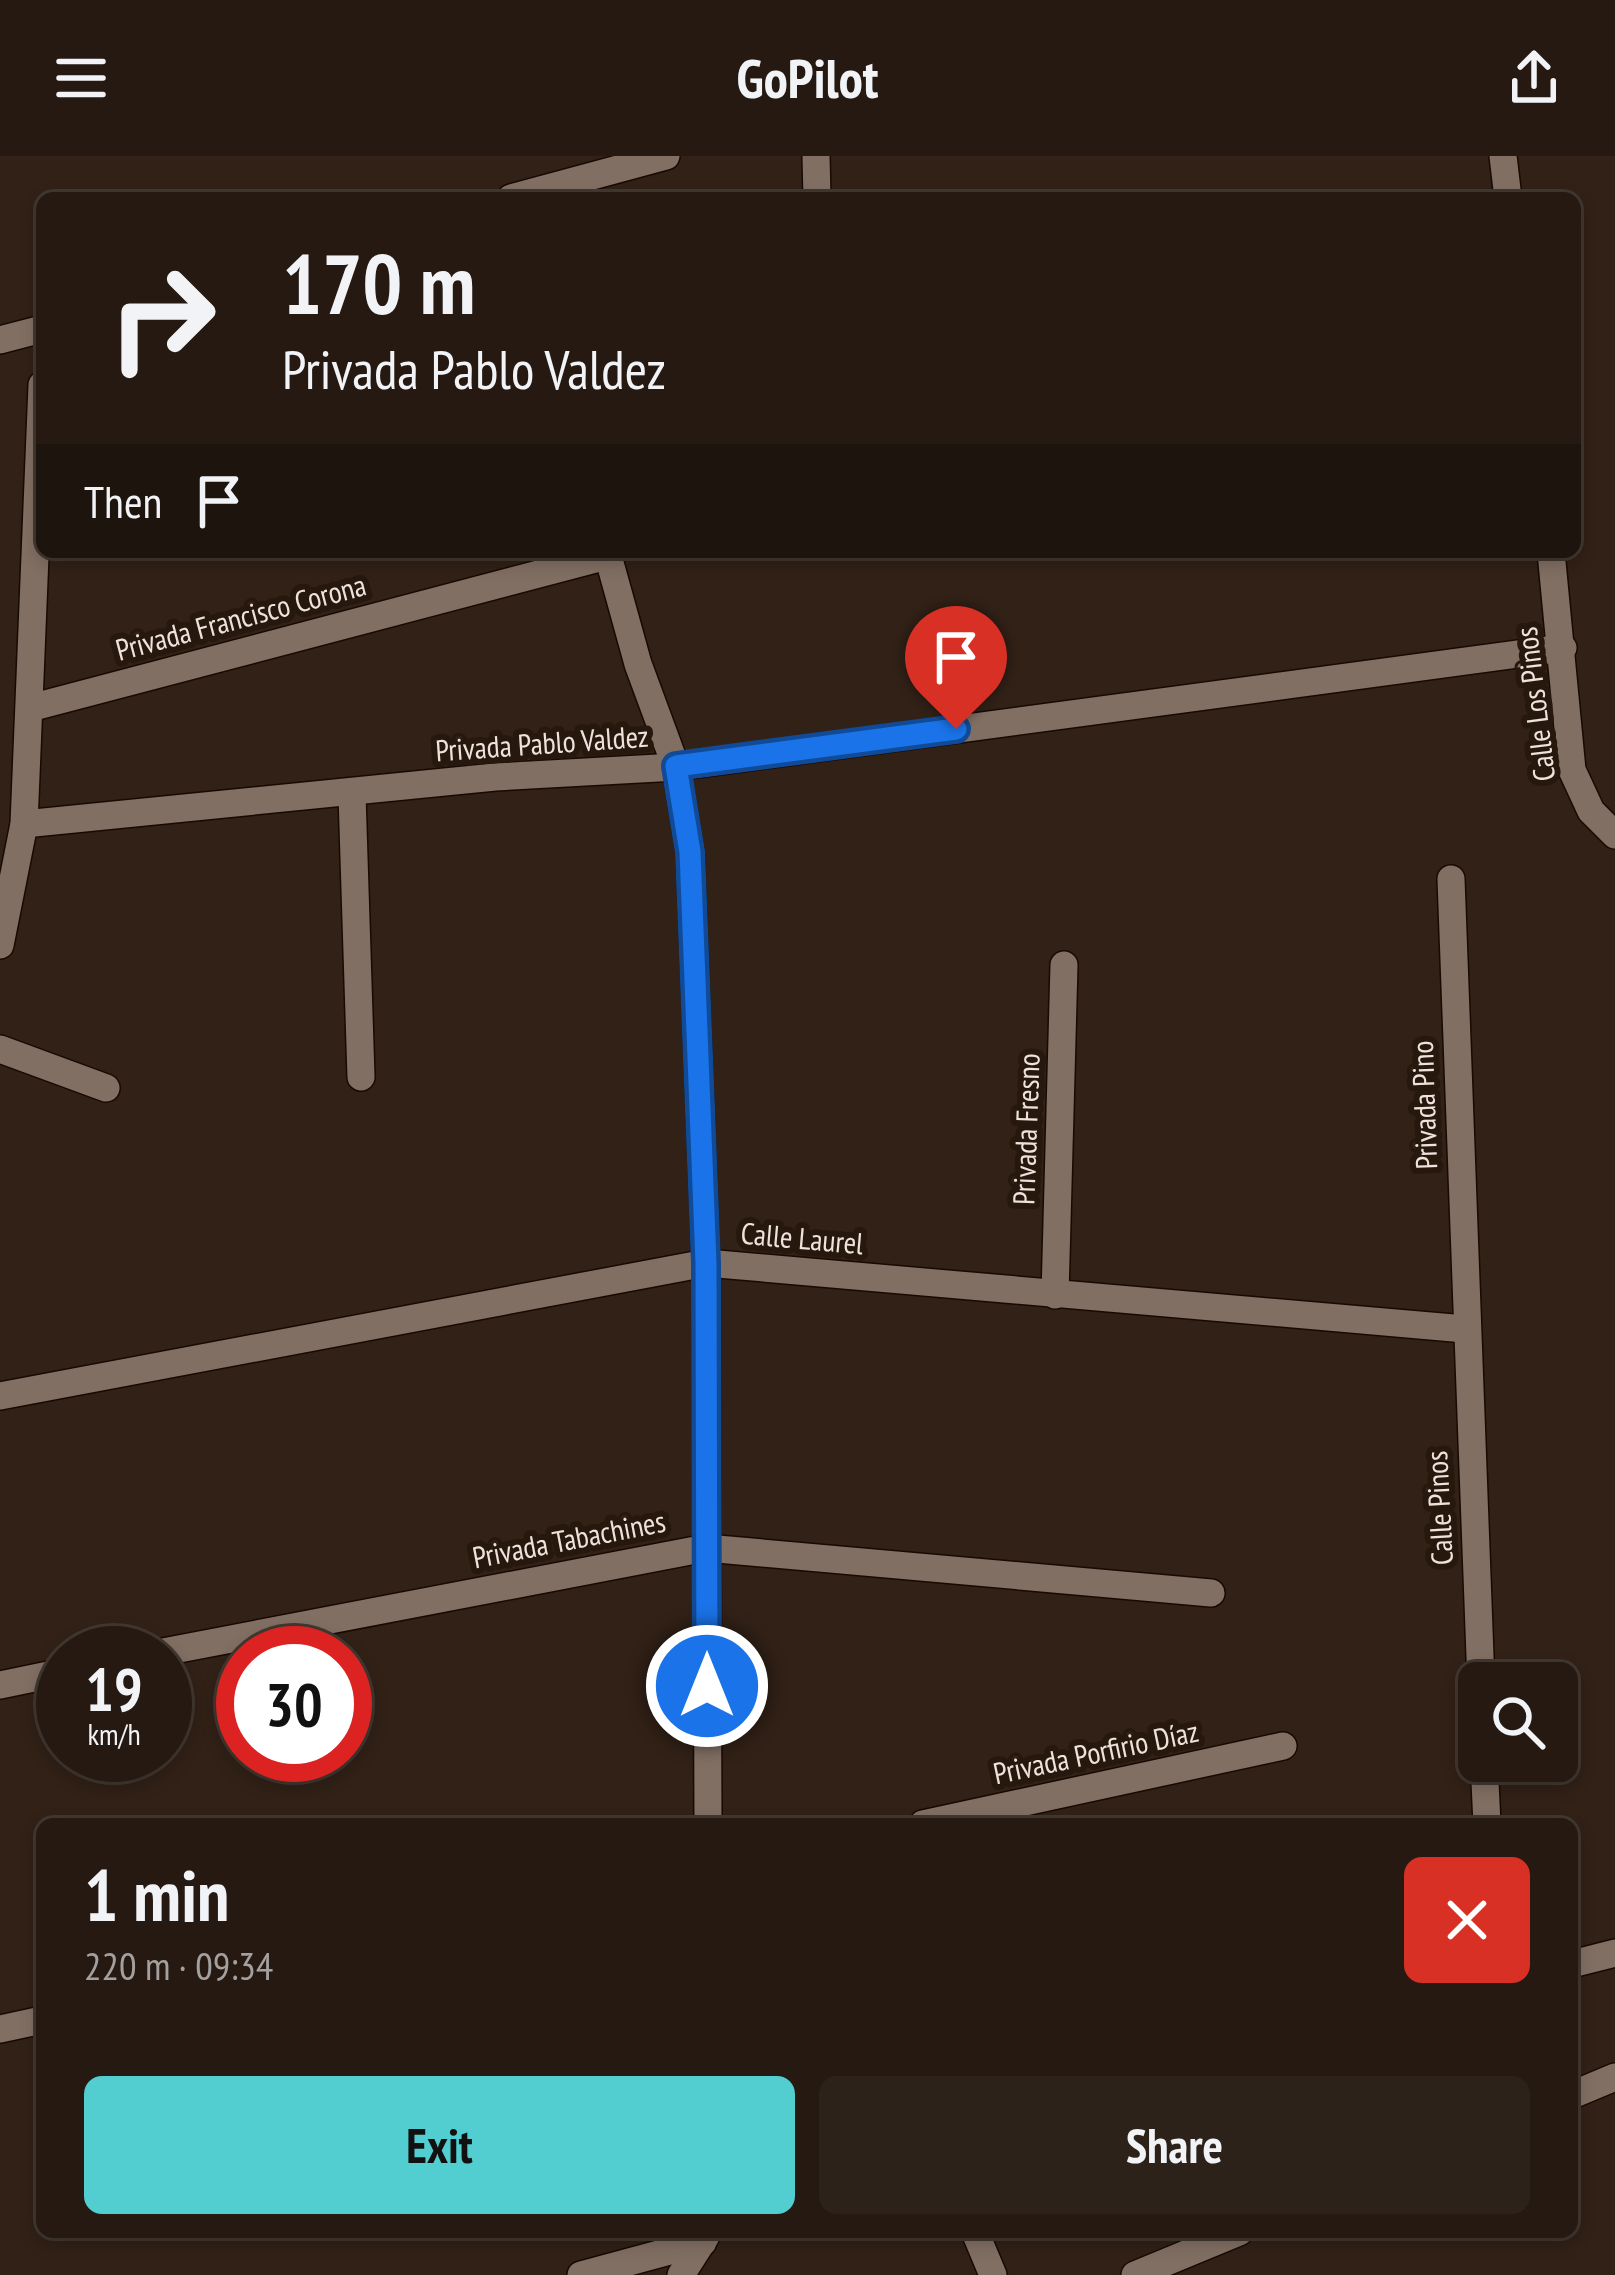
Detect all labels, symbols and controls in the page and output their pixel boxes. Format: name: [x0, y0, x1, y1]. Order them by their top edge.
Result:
text: GoPilot: [737, 43, 878, 113]
icon: menu: [48, 45, 114, 111]
icon: share: [1501, 45, 1567, 111]
text: 170 m: [282, 228, 475, 337]
icon: right: [84, 240, 240, 396]
text: Privada Pablo Valdez: [282, 334, 666, 404]
icon: arrive: [186, 468, 252, 534]
text: Then: [84, 472, 162, 530]
street label: Privada Francisco Corona: [111, 564, 370, 669]
pin: [905, 606, 1007, 729]
icon: arrive: [923, 624, 989, 690]
street label: Calle Los Pinos: [1506, 625, 1563, 783]
street label: Privada Pablo Valdez: [434, 716, 650, 769]
street label: Privada Pino: [1402, 1040, 1445, 1170]
street label: Privada Fresno: [1003, 1052, 1048, 1205]
street label: Calle Laurel: [739, 1213, 865, 1262]
street label: Calle Pinos: [1416, 1450, 1461, 1566]
street label: Privada Tabachines: [469, 1501, 668, 1576]
position arrow: [644, 1623, 770, 1749]
speed limit sign: 30: [216, 1626, 372, 1782]
text: 19: [85, 1650, 143, 1728]
map controls: [1458, 1662, 1578, 1782]
button: search: [1458, 1662, 1578, 1782]
street label: Privada Porfirio Díaz: [990, 1711, 1202, 1792]
text: km/h: [87, 1714, 141, 1753]
text: 1 min: [84, 1848, 229, 1941]
button: close: [1404, 1857, 1530, 1983]
text: 220 m · 09:34: [84, 1940, 273, 1991]
button: Exit: [84, 2076, 795, 2214]
button: Share: [819, 2076, 1530, 2214]

